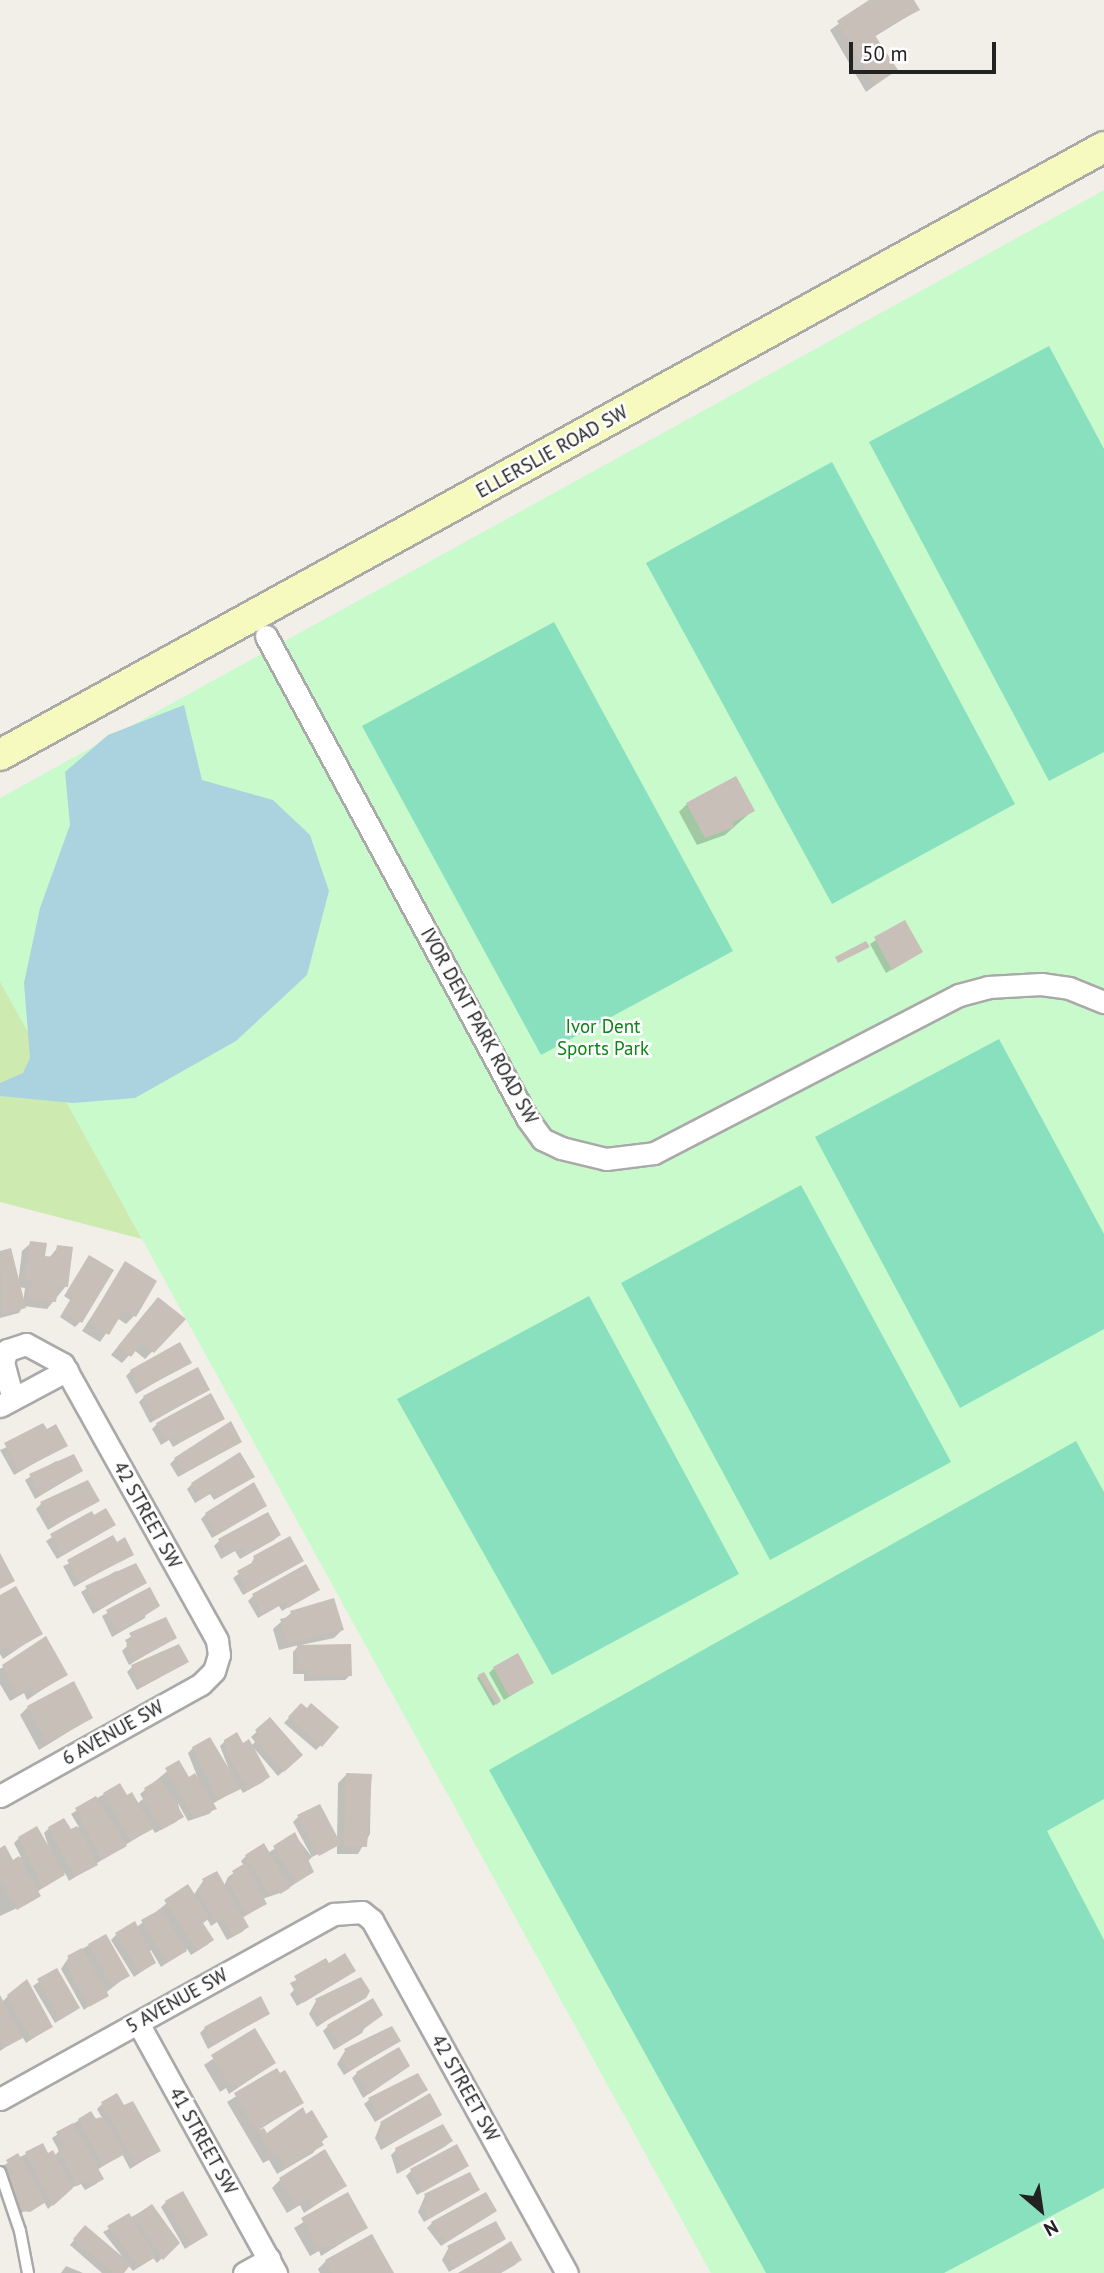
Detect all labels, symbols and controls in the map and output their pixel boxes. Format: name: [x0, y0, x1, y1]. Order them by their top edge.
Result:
scale bar: [852, 28, 999, 72]
text: 50 m: [862, 40, 908, 67]
street label: ELLERSLIE ROAD SW: [472, 401, 632, 503]
street label: IVOR DENT PARK ROAD SW: [415, 923, 543, 1129]
park label: Ivor Dent Sports Park: [557, 1016, 649, 1060]
street label: 42 STREET SW: [108, 1457, 186, 1573]
street label: 6 AVENUE SW: [58, 1696, 168, 1770]
street label: 5 AVENUE SW: [122, 1964, 232, 2038]
street label: 42 STREET SW: [426, 2030, 504, 2146]
street label: 41 STREET SW: [164, 2083, 242, 2199]
north arrow: [1006, 2175, 1076, 2245]
text: N: [1040, 2215, 1062, 2242]

